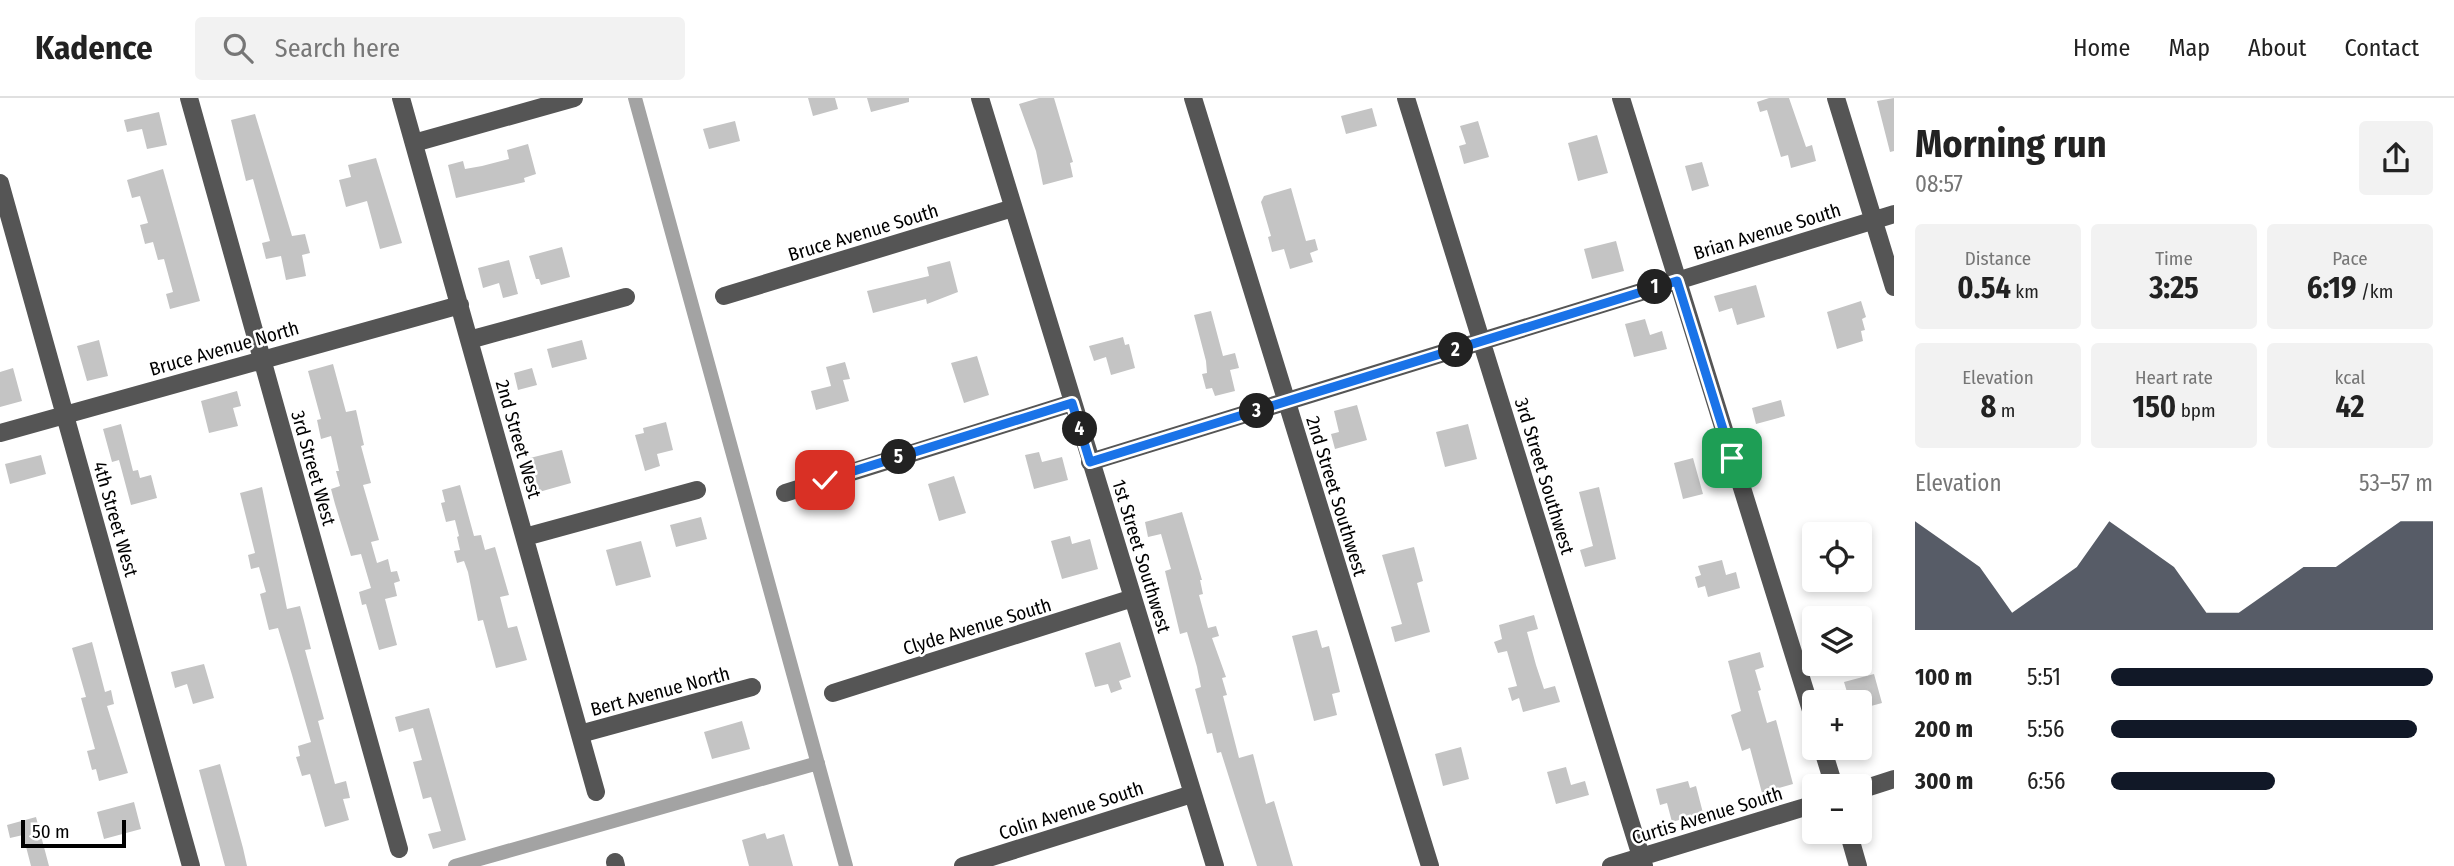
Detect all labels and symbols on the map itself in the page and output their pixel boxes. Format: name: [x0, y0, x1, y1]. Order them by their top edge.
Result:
street label: Brian Avenue South: [1691, 198, 1844, 265]
street label: Bruce Avenue South: [785, 199, 941, 266]
pin: 1: [1638, 270, 1672, 304]
street label: Bruce Avenue North: [147, 316, 302, 381]
pin: 2: [1438, 332, 1474, 368]
street label: 2nd Street West: [491, 377, 547, 502]
pin: 3: [1240, 394, 1274, 428]
street label: 3rd Street Southwest: [1510, 395, 1579, 558]
street label: 3rd Street West: [286, 408, 341, 529]
pin: 4: [1062, 412, 1098, 446]
street label: 2nd Street Southwest: [1301, 413, 1372, 580]
pin: [1702, 428, 1762, 488]
pin: 5: [881, 440, 916, 474]
pin: [795, 450, 855, 510]
street label: 4th Street West: [88, 459, 143, 580]
street label: 1st Street Southwest: [1107, 477, 1176, 636]
street label: Clyde Avenue South: [900, 593, 1054, 660]
street label: Bert Avenue North: [588, 662, 732, 721]
street label: Colin Avenue South: [996, 776, 1146, 845]
street label: Curtis Avenue South: [1629, 782, 1785, 849]
scale bar: [21, 817, 126, 849]

